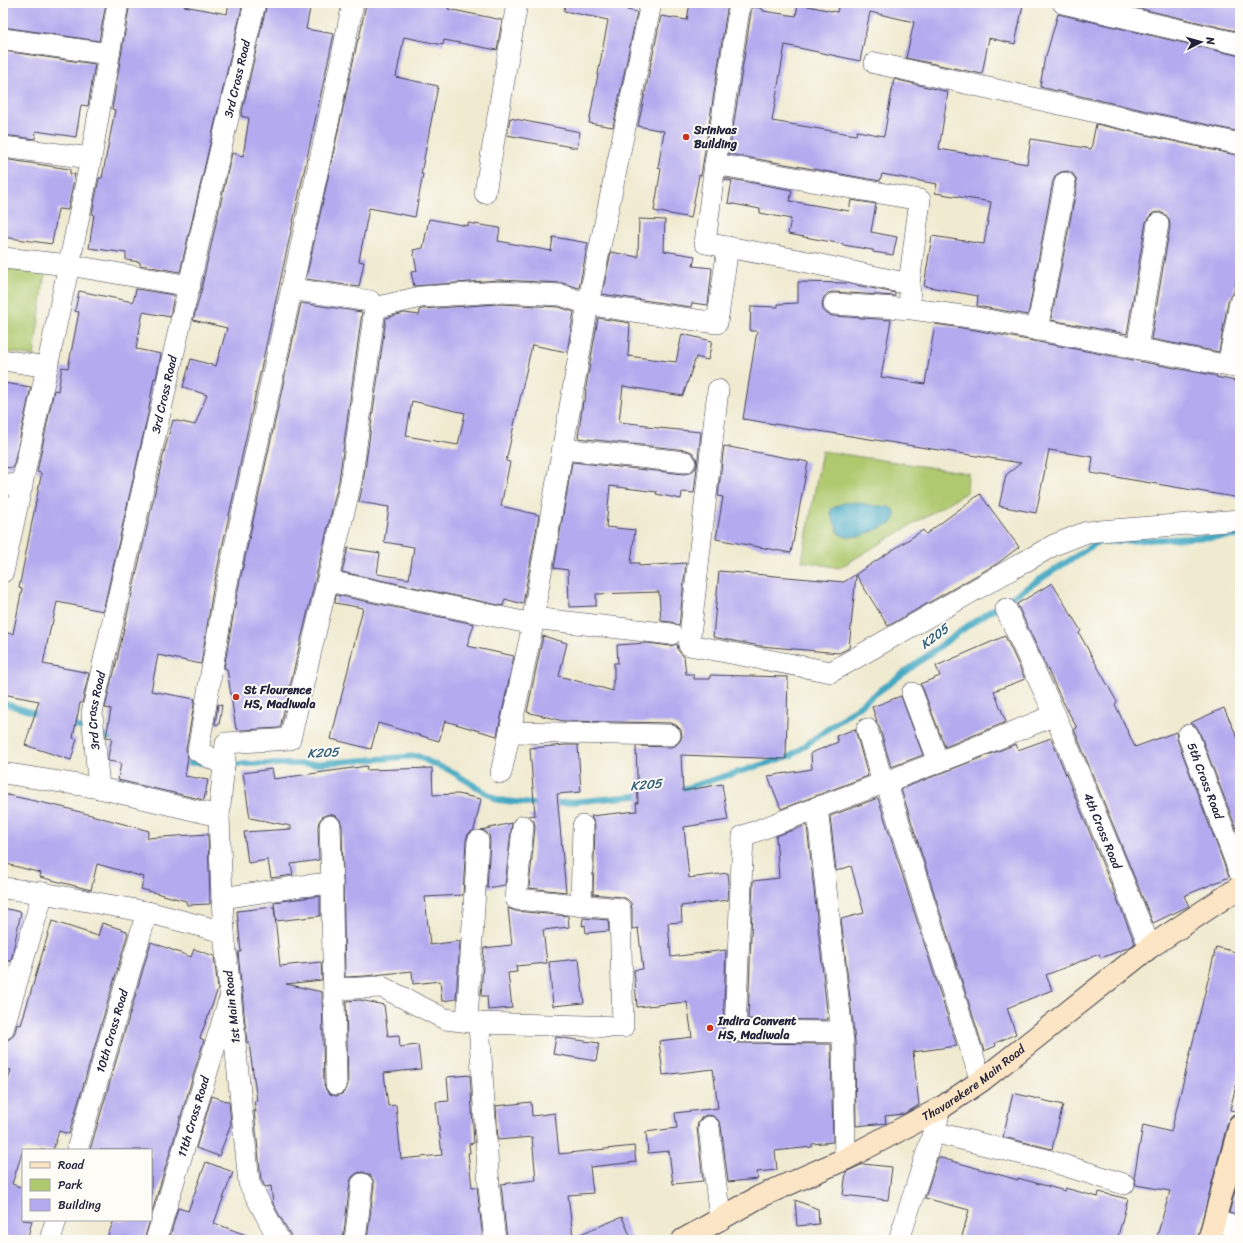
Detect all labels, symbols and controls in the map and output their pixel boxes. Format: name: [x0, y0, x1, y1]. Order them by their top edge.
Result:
north arrow: [1181, 22, 1221, 62]
text: N: [1200, 35, 1220, 46]
street label: 3rd Cross Road: [217, 37, 257, 120]
place label: Srinivas Building: [693, 119, 738, 155]
marker: Srinivas Building: [681, 132, 691, 142]
street label: 3rd Cross Road: [145, 353, 184, 436]
water label: K205: [915, 616, 955, 655]
street label: 3rd Cross Road: [81, 669, 112, 751]
place label: St Flourence HS, Madiwala: [243, 679, 316, 715]
marker: St Flourence HS, Madiwala: [231, 692, 241, 702]
street label: 5th Cross Road: [1181, 739, 1230, 823]
water label: K205: [307, 740, 341, 765]
water label: K205: [629, 771, 665, 798]
street label: 4th Cross Road: [1077, 789, 1128, 873]
street label: 1st Main Road: [217, 968, 247, 1045]
street label: 10th Cross Road: [89, 986, 135, 1075]
place label: Indira Convent HS, Madiwala: [717, 1010, 797, 1046]
marker: Indira Convent HS, Madiwala: [705, 1023, 715, 1033]
street label: Thavarekere Main Road: [918, 1038, 1031, 1127]
street label: 11th Cross Road: [171, 1073, 216, 1160]
legend: [22, 1149, 152, 1221]
text: Road: [58, 1154, 85, 1176]
text: Park: [58, 1174, 83, 1196]
text: Building: [58, 1194, 101, 1216]

